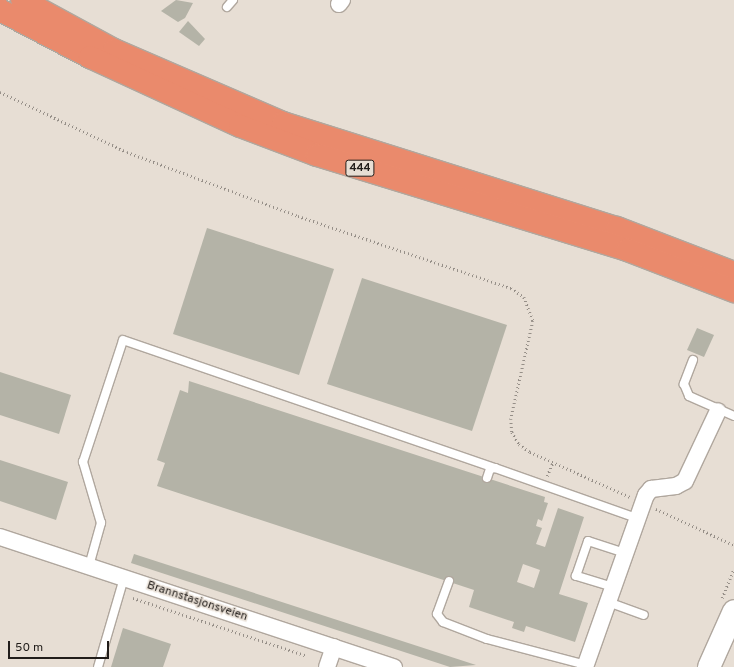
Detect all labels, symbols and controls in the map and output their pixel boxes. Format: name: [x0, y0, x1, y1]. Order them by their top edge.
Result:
road number: 444: [345, 159, 375, 177]
street label: Brannstasjonsveien: [145, 579, 249, 625]
scale bar: [10, 633, 111, 659]
text: 50 m: [15, 640, 43, 656]

